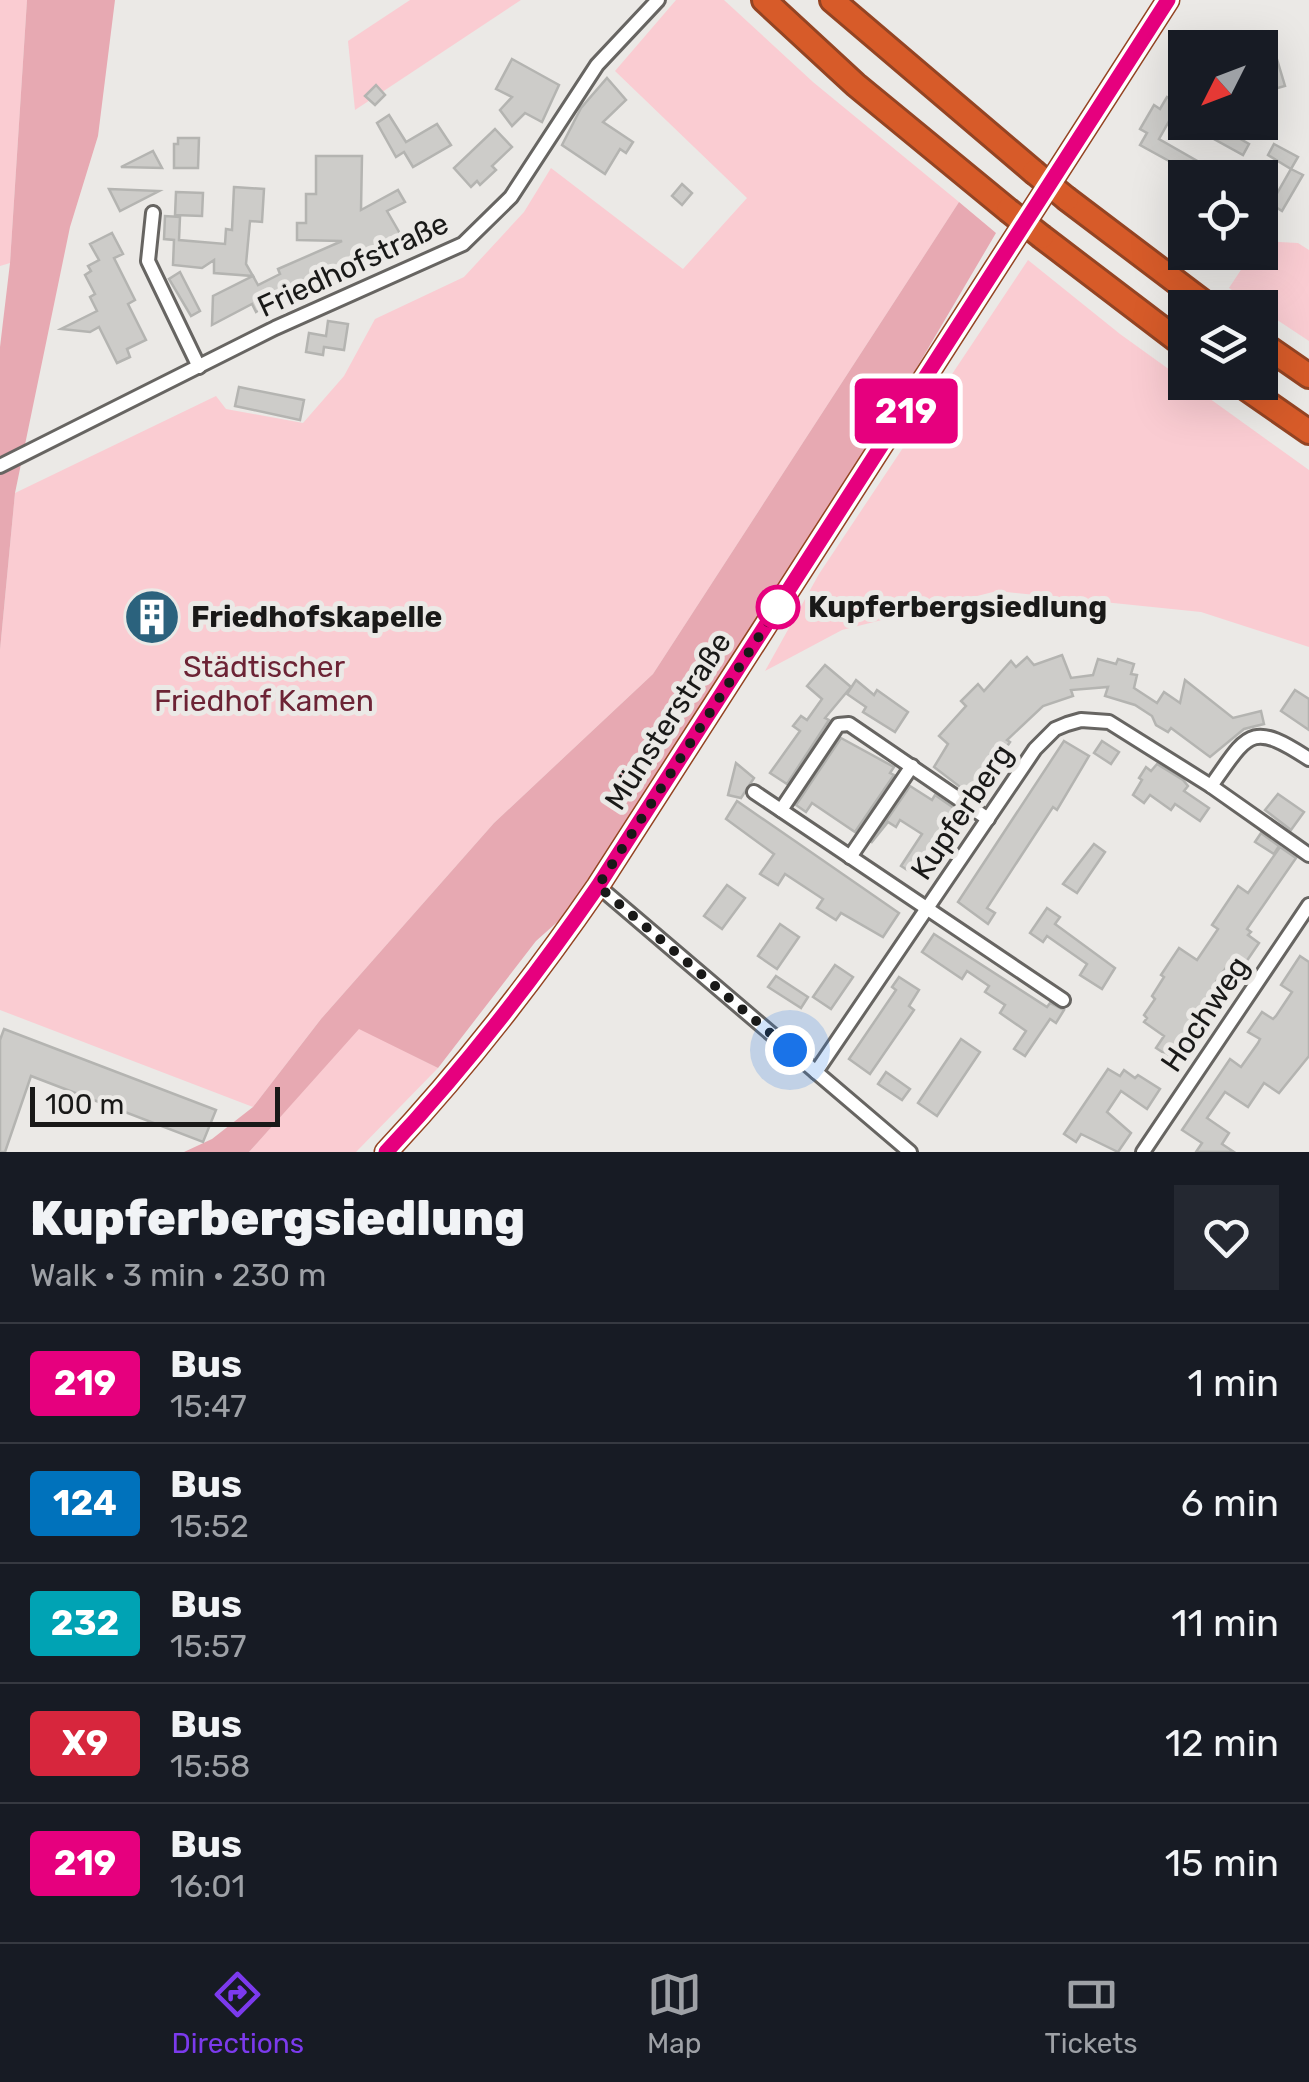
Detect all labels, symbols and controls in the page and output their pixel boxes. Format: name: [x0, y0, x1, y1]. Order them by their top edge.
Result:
north arrow: [1168, 30, 1278, 140]
map controls: [1168, 30, 1278, 400]
button: locate: [1168, 160, 1278, 270]
street label: Friedhofstraße: [252, 205, 454, 325]
button: layers: [1168, 290, 1278, 400]
line badge: 219: [848, 378, 964, 444]
text: 219: [875, 390, 937, 432]
marker: Kupferbergsiedlung: [757, 586, 799, 628]
building icon: Friedhofskapelle: [122, 587, 182, 647]
place label: Kupferbergsiedlung: [808, 589, 1107, 625]
place label: Friedhofskapelle: [191, 599, 442, 635]
street label: Münsterstraße: [597, 625, 739, 817]
park label: Städtischer Friedhof Kamen: [154, 649, 374, 719]
street label: Kupferberg: [903, 737, 1021, 887]
street label: Hochweg: [1153, 949, 1257, 1079]
your location: [765, 1025, 815, 1075]
scale bar: [30, 1082, 280, 1126]
text: 100 m: [45, 1088, 124, 1121]
button: heart: [1174, 1185, 1279, 1290]
text: Kupferbergsiedlung: [30, 1190, 525, 1247]
text: Walk · 3 min · 230 m: [30, 1256, 326, 1294]
text: Bus: [170, 1341, 242, 1387]
text: 1 min: [1187, 1360, 1279, 1406]
text: 219: [54, 1362, 116, 1404]
text: 15:47: [170, 1387, 247, 1425]
text: Bus: [170, 1461, 242, 1507]
text: 6 min: [1181, 1480, 1279, 1526]
text: 124: [53, 1482, 117, 1524]
text: 15:52: [170, 1507, 249, 1545]
text: Bus: [170, 1581, 242, 1627]
text: 11 min: [1171, 1600, 1279, 1646]
text: 232: [51, 1602, 119, 1644]
text: 15:57: [170, 1627, 246, 1665]
text: Bus: [170, 1701, 242, 1747]
text: 12 min: [1165, 1720, 1279, 1766]
text: X9: [62, 1722, 108, 1764]
text: 15:58: [170, 1747, 250, 1785]
text: Bus: [170, 1821, 242, 1867]
text: 15 min: [1165, 1840, 1279, 1886]
text: 219: [54, 1842, 116, 1884]
text: 16:01: [170, 1867, 245, 1905]
tab: Directions: [171, 1967, 304, 2060]
tab: Map: [647, 1967, 702, 2060]
tab: Tickets: [1045, 1967, 1138, 2060]

